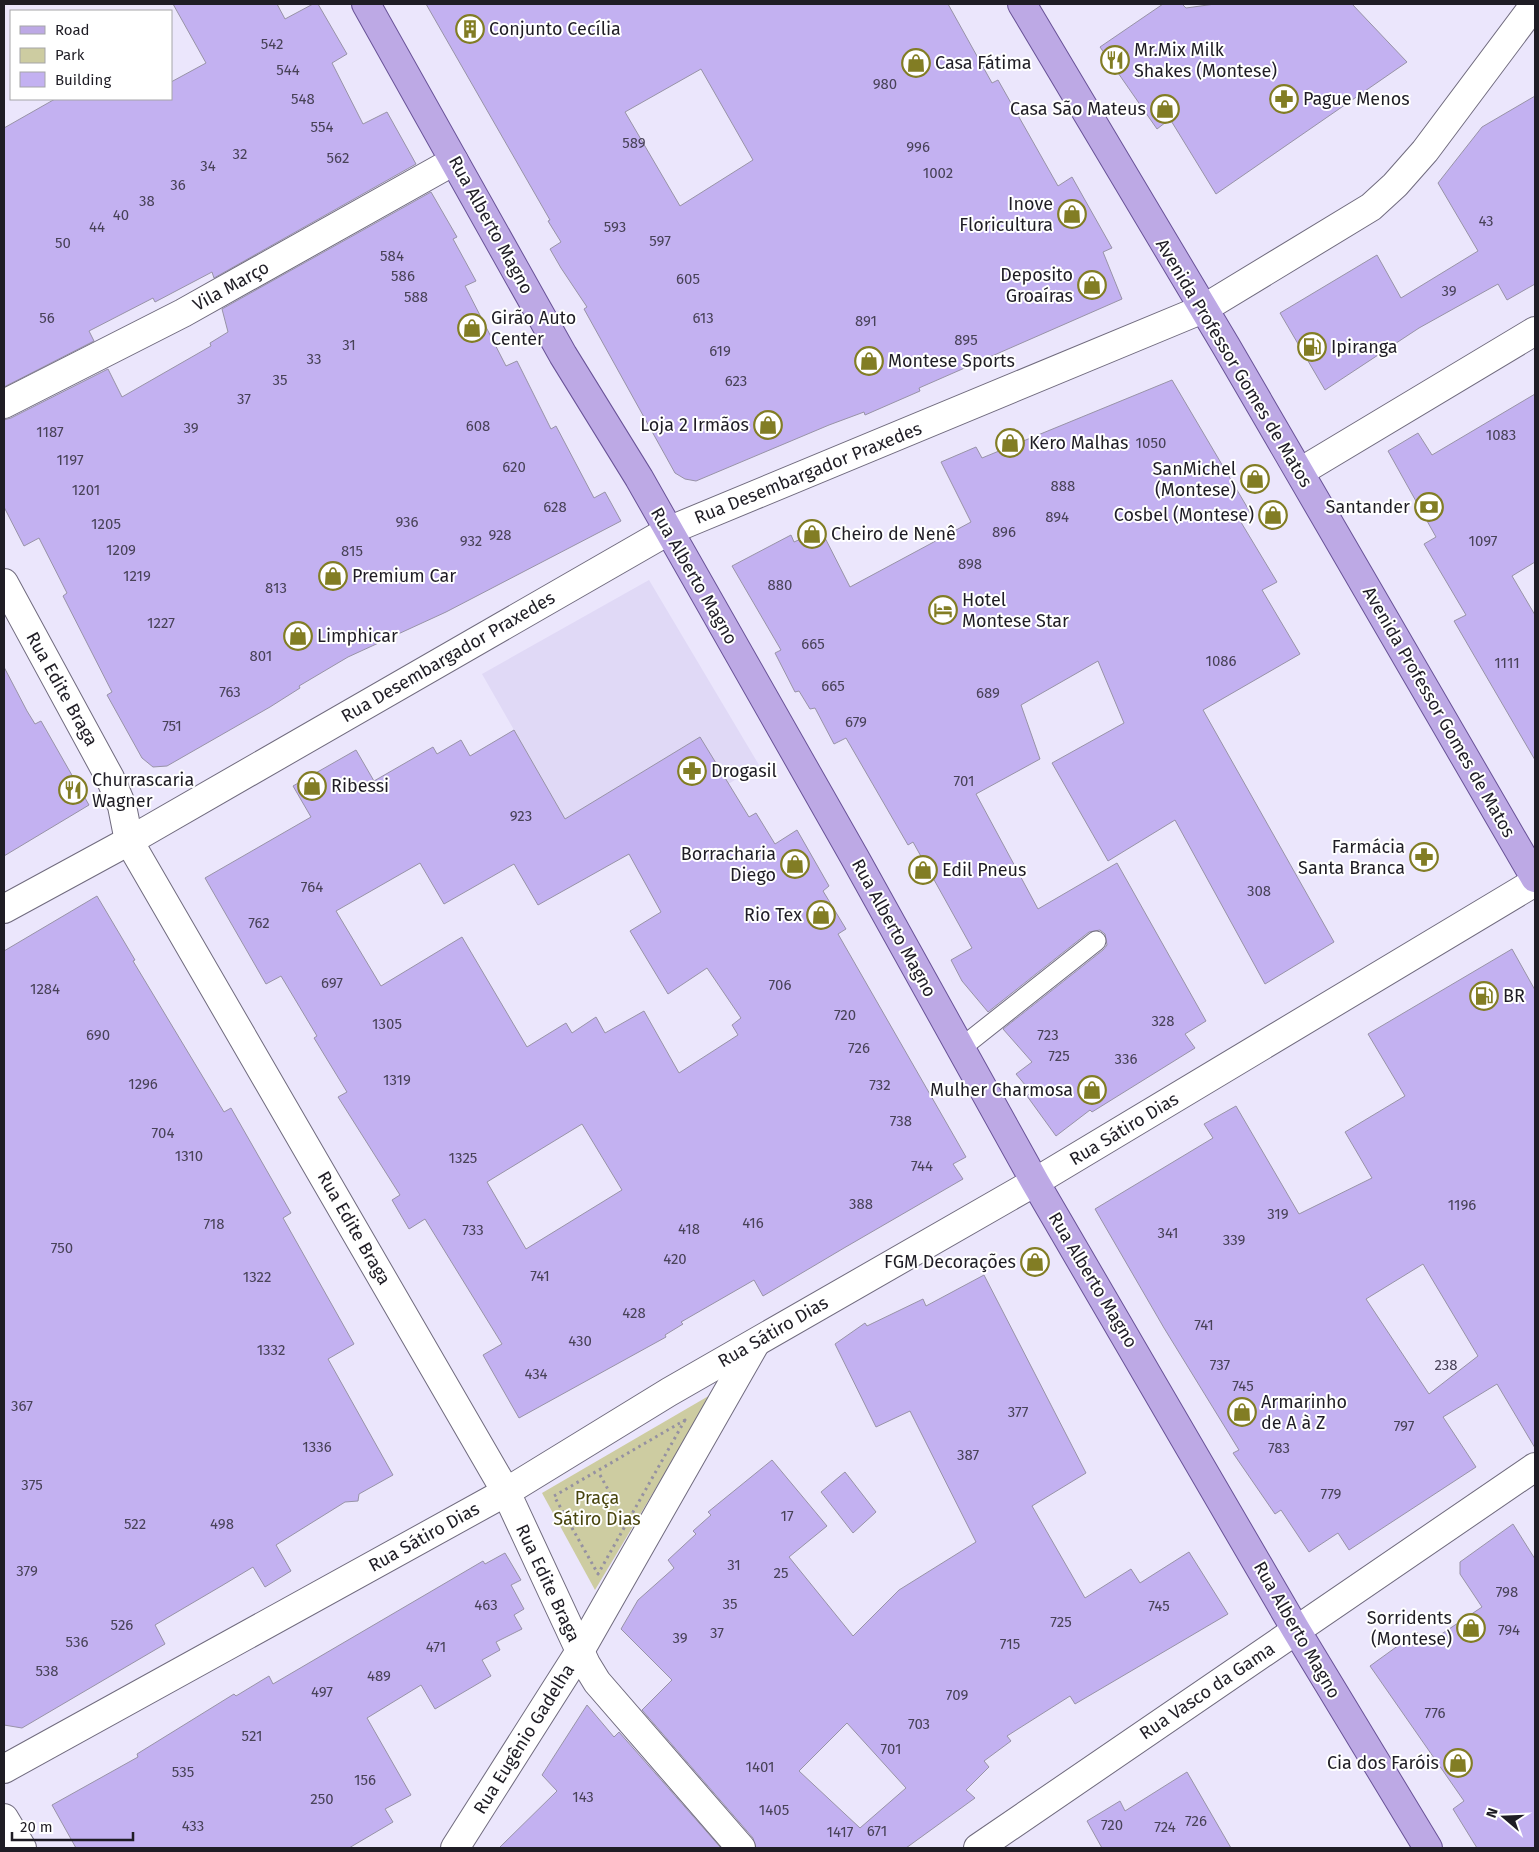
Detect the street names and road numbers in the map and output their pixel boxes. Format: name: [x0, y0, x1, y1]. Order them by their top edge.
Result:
street label: Rua Alberto Magno: [444, 152, 538, 298]
street label: Avenida Professor Gomes de Matos: [1151, 235, 1317, 491]
street label: Vila Março: [189, 256, 273, 316]
street label: Rua Desembargador Praxedes: [691, 417, 925, 529]
street label: Rua Alberto Magno: [646, 504, 742, 648]
street label: Avenida Professor Gomes de Matos: [1358, 583, 1520, 841]
street label: Rua Desembargador Praxedes: [337, 587, 559, 727]
street label: Rua Edite Braga: [21, 628, 103, 750]
street label: Rua Alberto Magno: [847, 855, 941, 1001]
street label: Rua Sátiro Dias: [1065, 1088, 1183, 1170]
street label: Rua Edite Braga: [313, 1167, 395, 1289]
street label: Rua Alberto Magno: [1044, 1208, 1142, 1352]
street label: Rua Sátiro Dias: [714, 1292, 832, 1372]
street label: Rua Sátiro Dias: [365, 1497, 483, 1577]
street label: Rua Edite Braga: [511, 1521, 585, 1645]
street label: Rua Alberto Magno: [1249, 1558, 1345, 1702]
street label: Rua Vasco da Gama: [1135, 1638, 1279, 1744]
street label: Rua Eugênio Gadelha: [469, 1660, 579, 1818]

